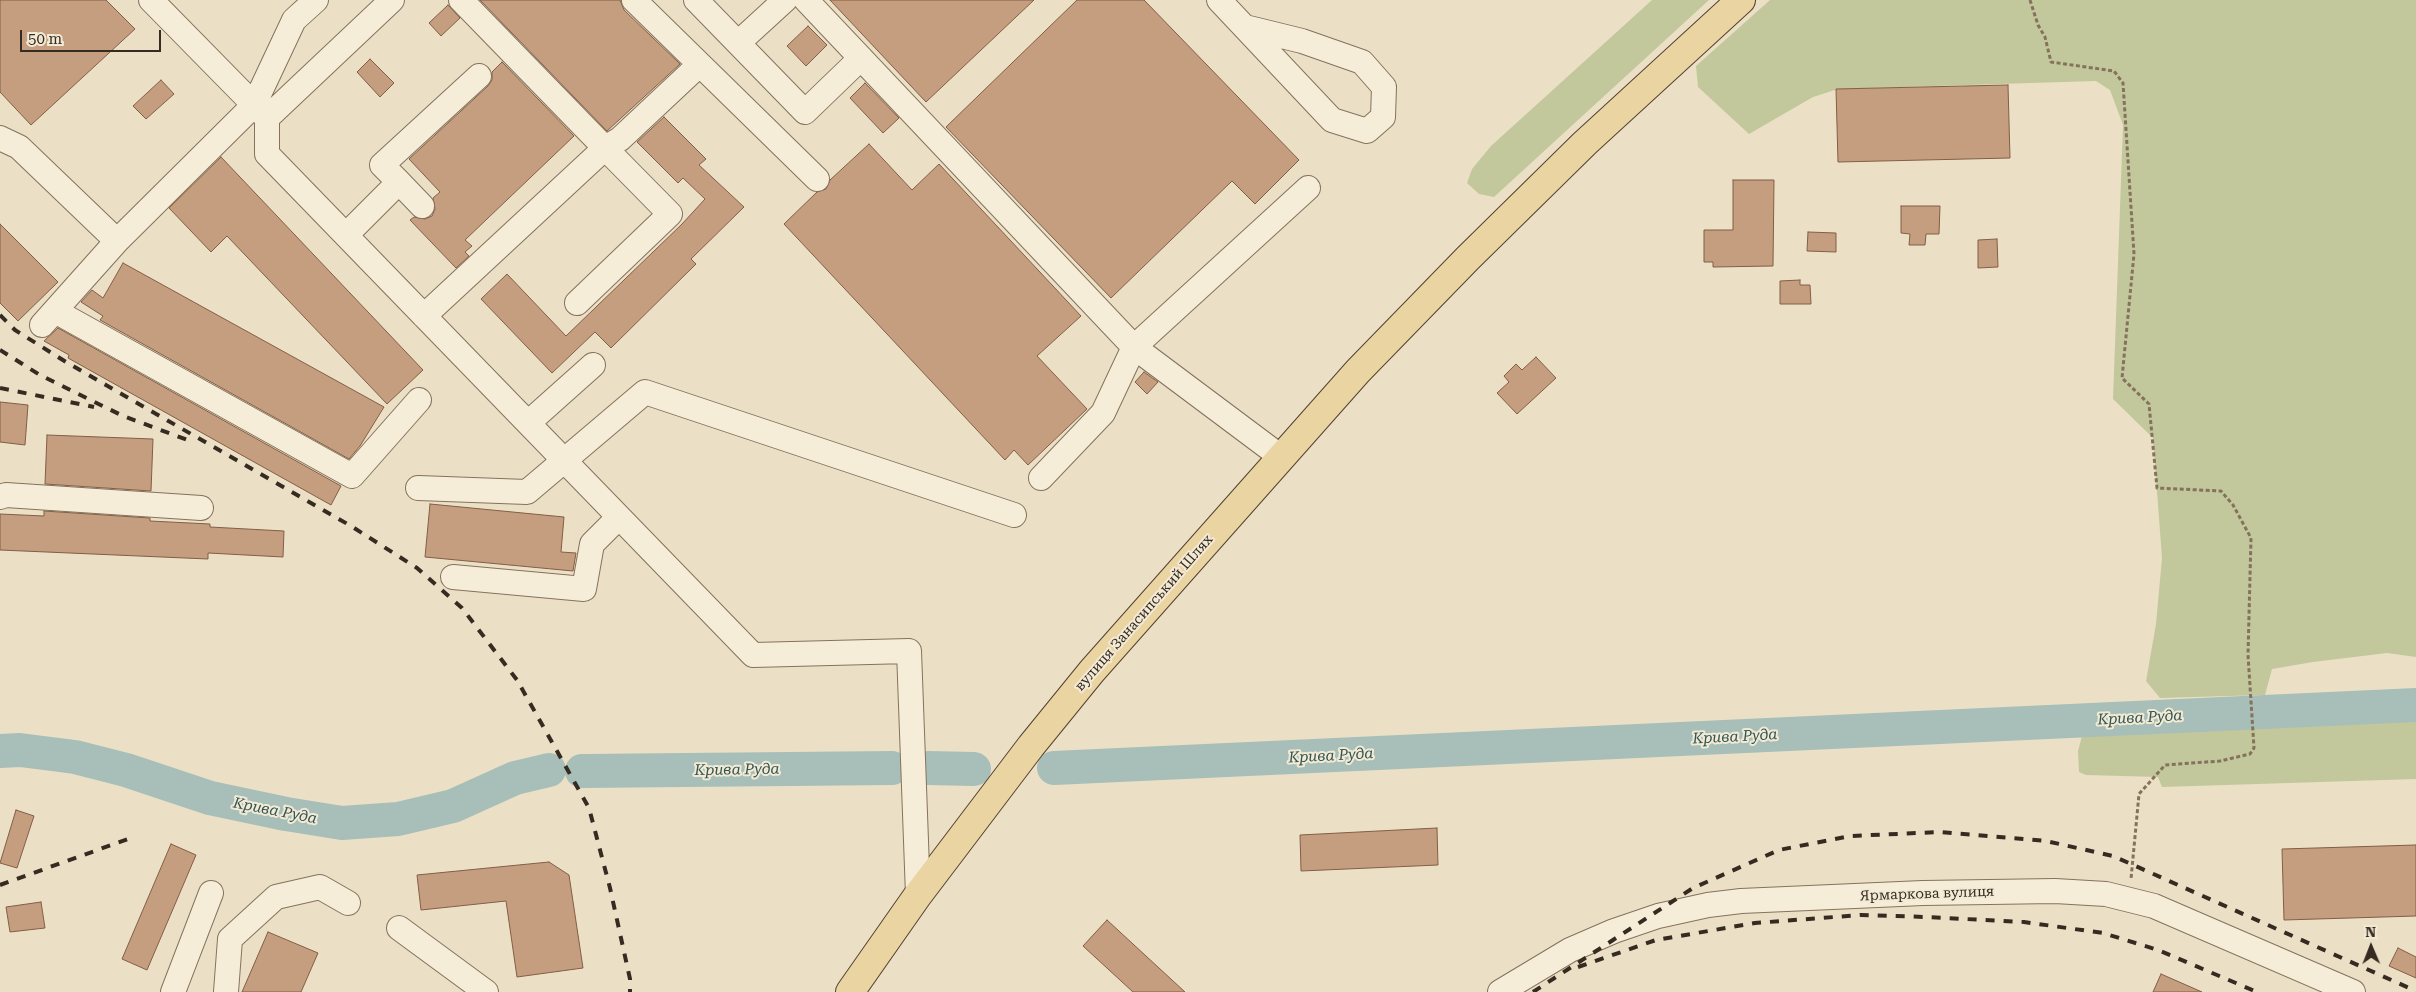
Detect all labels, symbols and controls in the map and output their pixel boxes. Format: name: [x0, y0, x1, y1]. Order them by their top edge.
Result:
scale bar: [22, 20, 164, 52]
text: 50 m: [28, 30, 62, 48]
street label: вулиця Занасипський Шлях: [1072, 531, 1216, 695]
water label: Крива Руда: [2097, 707, 2183, 729]
water label: Крива Руда: [1692, 726, 1778, 748]
water label: Крива Руда: [1288, 745, 1374, 767]
water label: Крива Руда: [694, 760, 780, 780]
water label: Крива Руда: [232, 794, 318, 828]
street label: Ярмаркова вулиця: [1860, 883, 1994, 905]
north arrow: [2346, 922, 2396, 972]
text: N: [2365, 924, 2376, 940]

